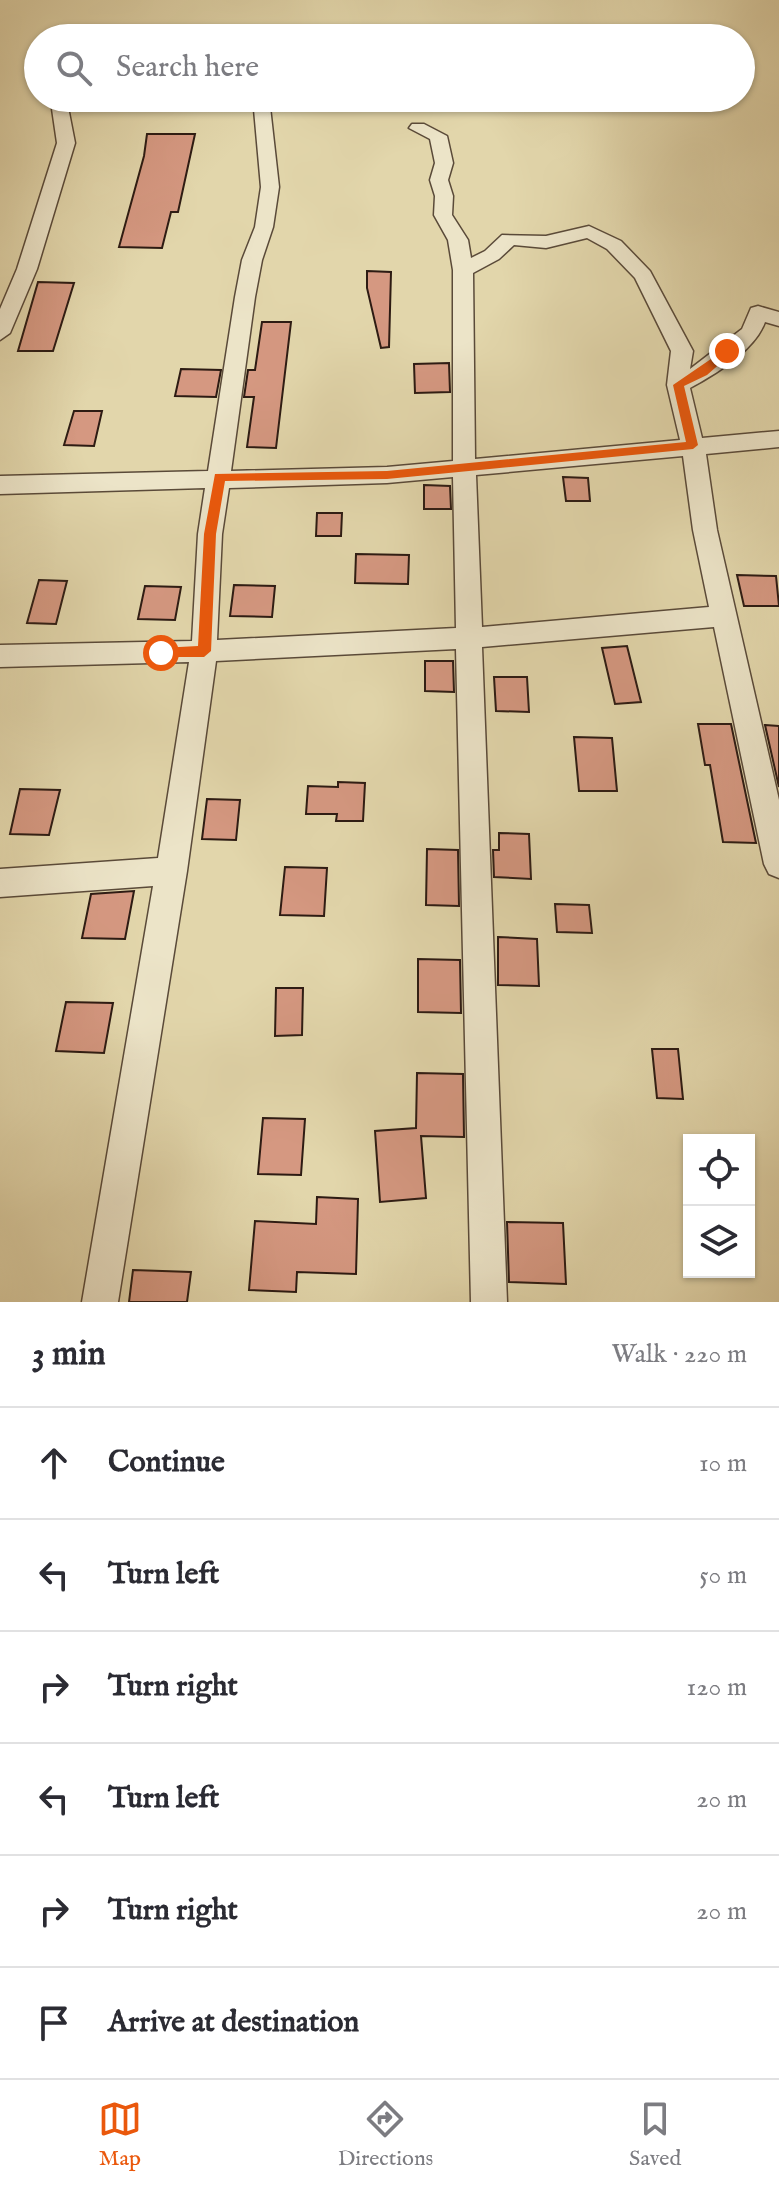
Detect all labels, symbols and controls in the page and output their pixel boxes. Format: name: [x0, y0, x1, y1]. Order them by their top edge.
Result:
search box: [24, 24, 755, 112]
icon: search: [52, 46, 96, 90]
text: Search here: [116, 49, 259, 87]
route end: [709, 333, 745, 369]
route start: [143, 635, 179, 671]
map controls: [683, 1134, 755, 1278]
button: locate: [683, 1134, 755, 1206]
button: layers: [683, 1206, 755, 1278]
text: 3 min: [32, 1333, 106, 1376]
text: Walk · 220 m: [612, 1338, 747, 1371]
icon: ahead: [32, 1441, 76, 1485]
text: Continue: [108, 1444, 225, 1482]
text: 10 m: [699, 1447, 747, 1480]
icon: left: [32, 1553, 76, 1597]
text: Turn left: [108, 1556, 219, 1594]
text: 50 m: [699, 1559, 747, 1592]
icon: right: [32, 1665, 76, 1709]
text: Turn right: [108, 1668, 238, 1706]
text: 120 m: [687, 1671, 747, 1704]
icon: left: [32, 1777, 76, 1821]
text: Turn left: [108, 1780, 219, 1818]
text: 20 m: [696, 1783, 747, 1816]
icon: right: [32, 1889, 76, 1933]
text: Turn right: [108, 1892, 238, 1930]
text: 20 m: [696, 1895, 747, 1928]
icon: arrive: [32, 2001, 76, 2045]
text: Arrive at destination: [108, 2004, 359, 2042]
tab: Map: [98, 2097, 142, 2173]
tab: Directions: [338, 2097, 433, 2173]
tab: Saved: [629, 2097, 681, 2173]

